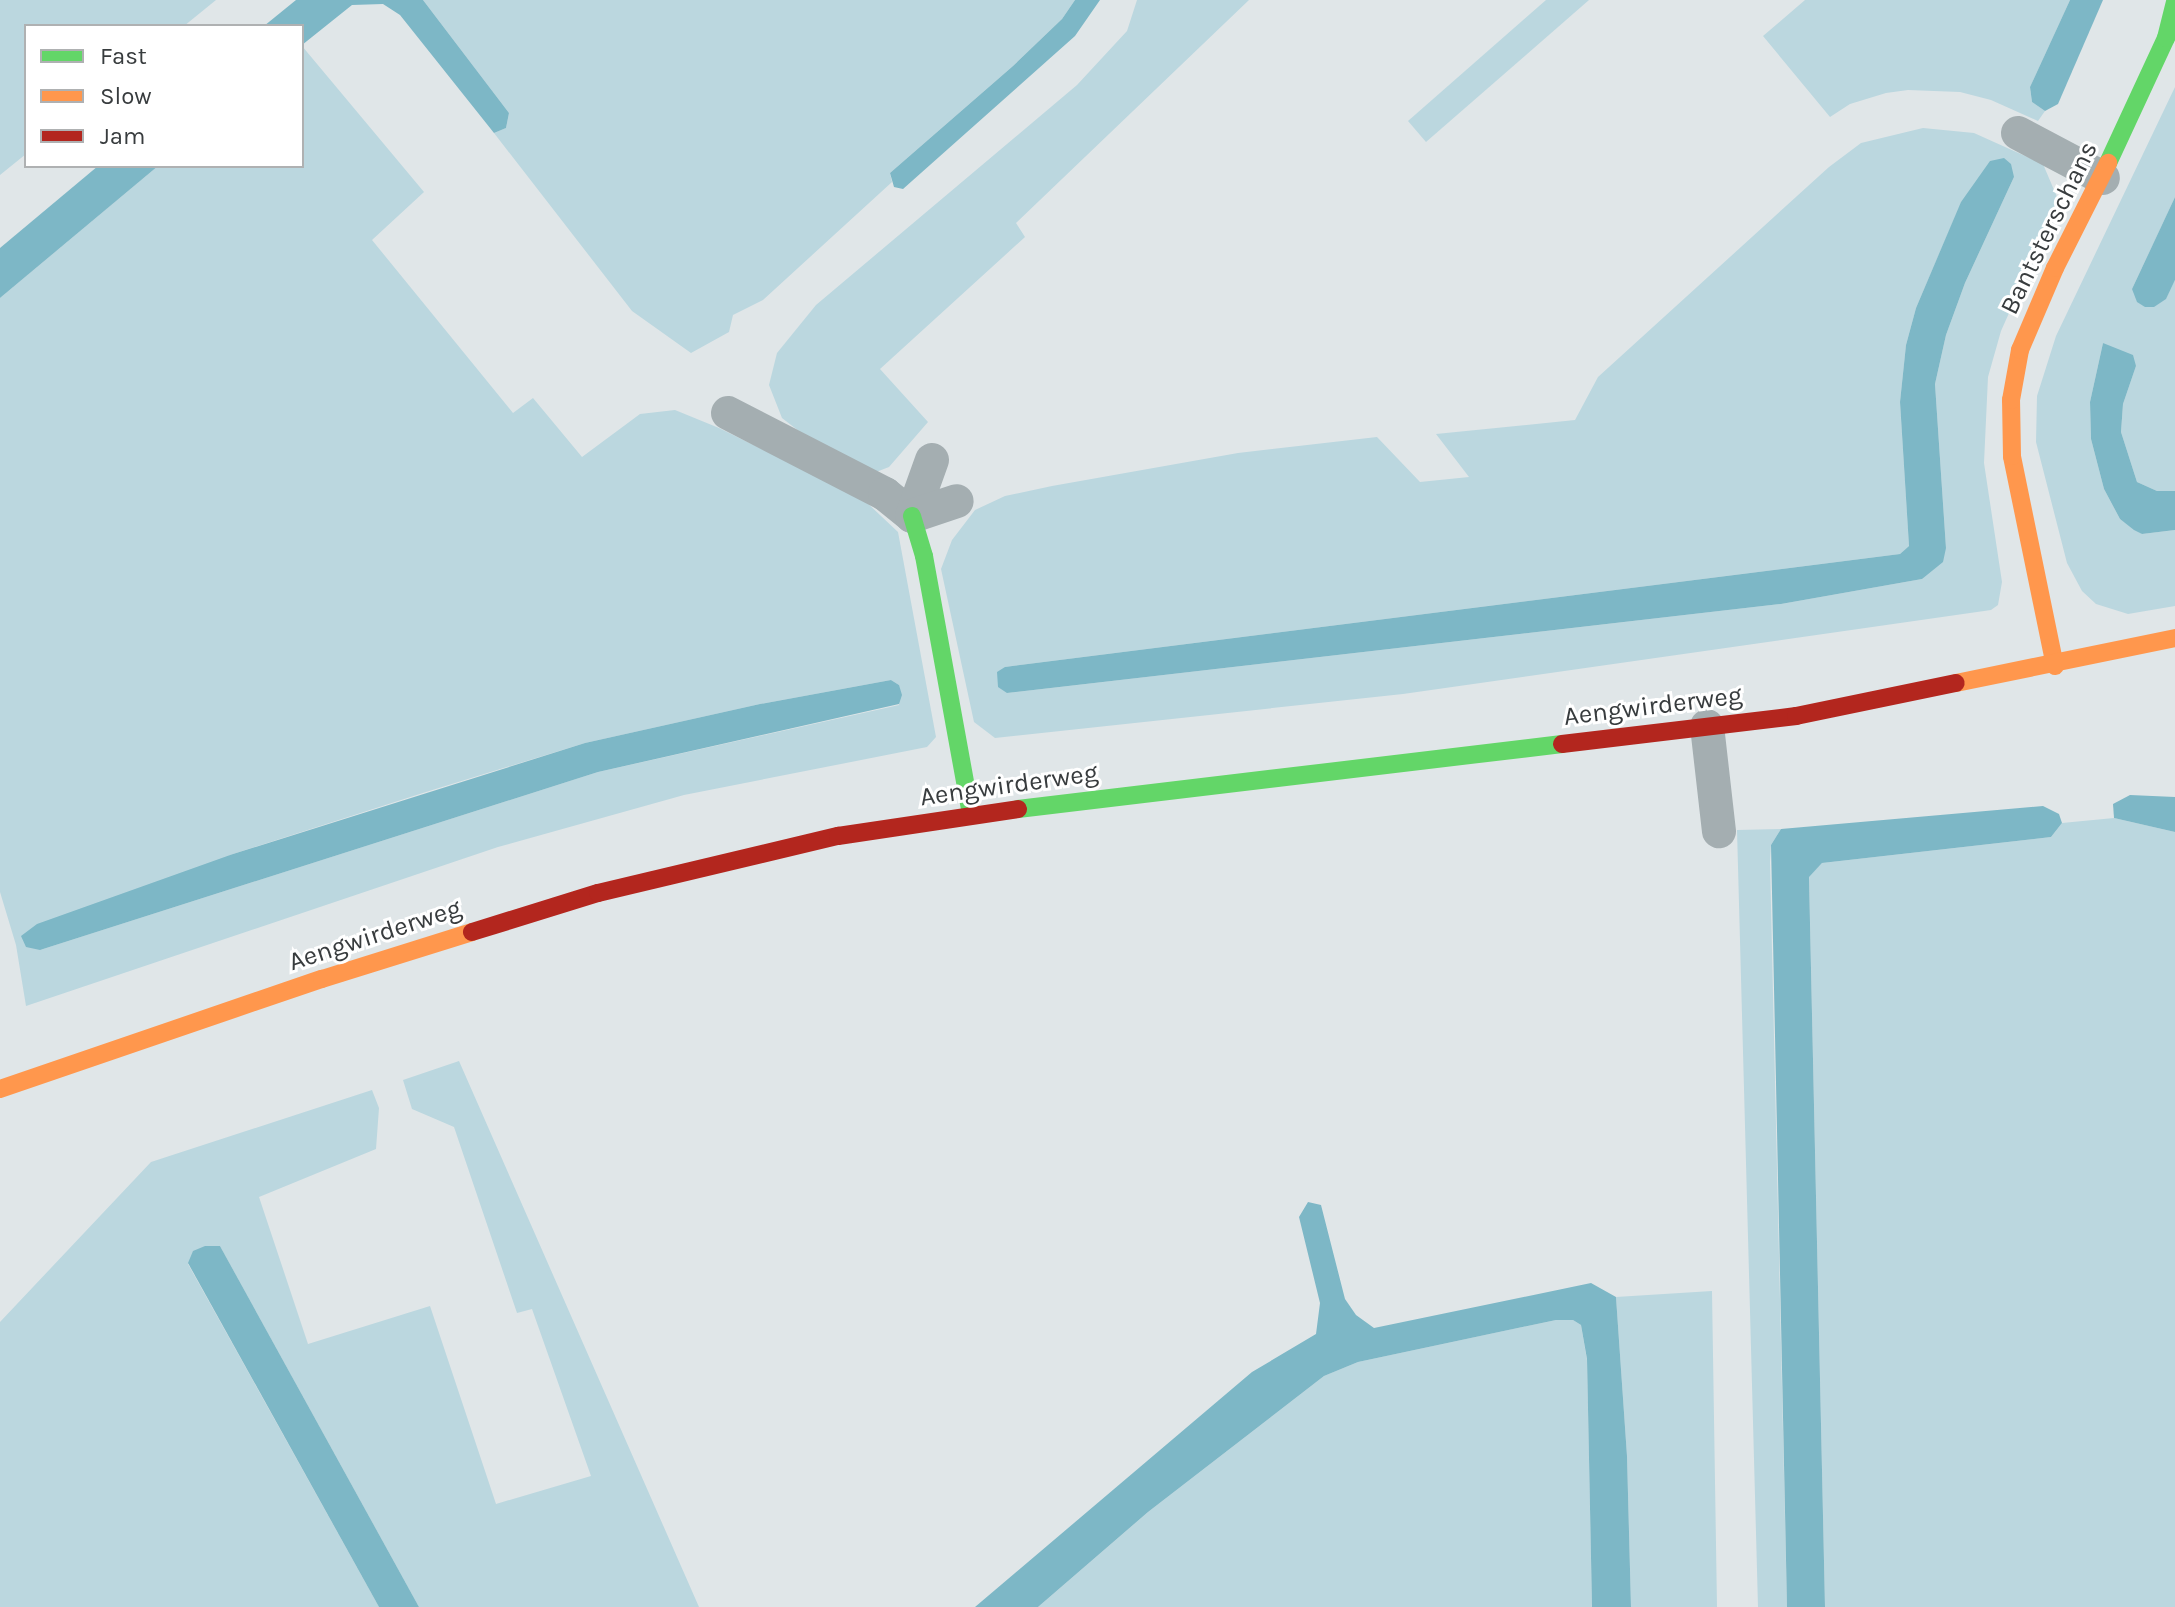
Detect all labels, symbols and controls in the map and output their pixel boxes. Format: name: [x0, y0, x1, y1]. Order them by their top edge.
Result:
legend: [24, 24, 304, 168]
text: Fast: [100, 42, 147, 70]
text: Slow: [100, 82, 152, 110]
text: Jam: [100, 122, 145, 150]
street label: Bantsterschans: [1994, 136, 2104, 320]
street label: Aengwirderweg: [1562, 680, 1744, 732]
street label: Aengwirderweg: [918, 757, 1100, 813]
street label: Aengwirderweg: [285, 892, 465, 978]

